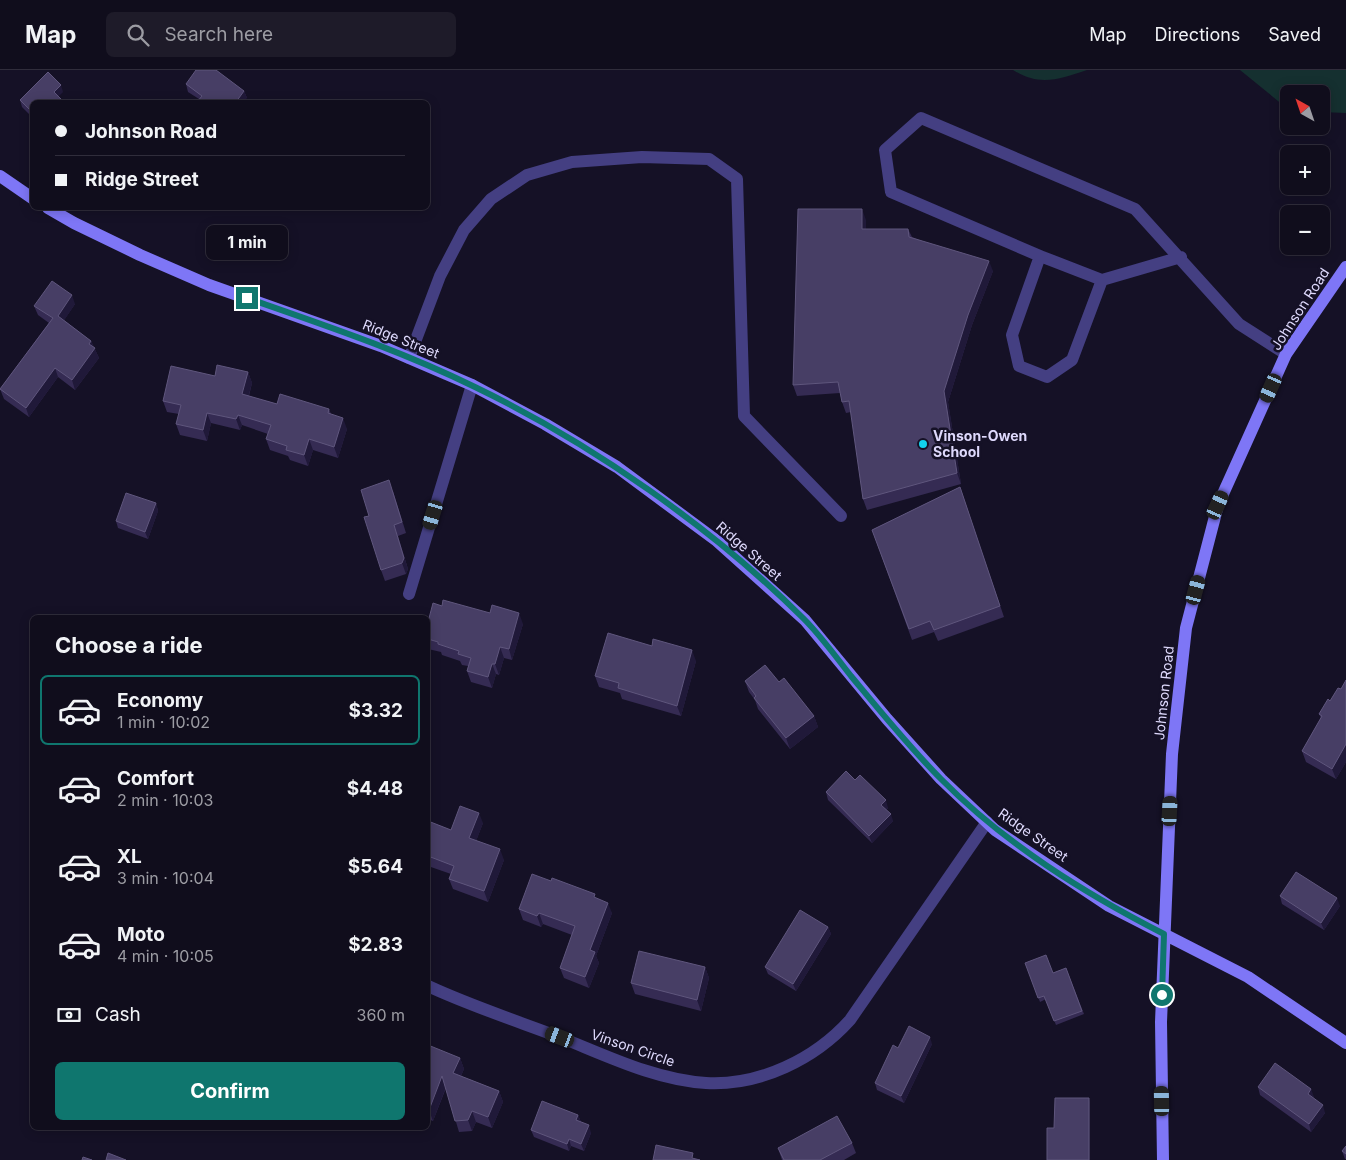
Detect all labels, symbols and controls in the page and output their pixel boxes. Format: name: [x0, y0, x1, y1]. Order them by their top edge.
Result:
search box: [106, 12, 456, 57]
text: Map: [25, 20, 76, 49]
icon: search: [124, 21, 152, 49]
text: Search here: [164, 23, 273, 46]
text: Map: [1089, 24, 1127, 45]
text: Directions: [1155, 24, 1240, 45]
text: Saved: [1268, 24, 1321, 45]
north arrow: [1280, 85, 1330, 135]
map controls: [1280, 85, 1330, 255]
text: Johnson Road: [85, 120, 217, 143]
button: +: [1280, 145, 1330, 195]
text: Ridge Street: [85, 168, 199, 191]
button: −: [1280, 205, 1330, 255]
callout: 1 min: [206, 226, 288, 260]
text: 1 min: [227, 232, 267, 252]
street label: Johnson Road: [1267, 264, 1332, 353]
route end: [236, 287, 258, 309]
street label: Ridge Street: [360, 315, 442, 362]
car: [1258, 371, 1283, 405]
place label: Vinson-Owen School: [933, 427, 1027, 460]
marker: Vinson-Owen School: [917, 438, 929, 450]
car: [1205, 488, 1230, 522]
car: [421, 498, 444, 532]
street label: Ridge Street: [713, 518, 786, 584]
car: [1184, 574, 1207, 606]
text: Choose a ride: [55, 632, 203, 658]
street label: Johnson Road: [1150, 645, 1177, 741]
icon: car: [57, 688, 102, 733]
text: Economy: [117, 689, 203, 712]
text: $3.32: [349, 699, 403, 722]
text: 1 min · 10:02: [117, 712, 210, 732]
icon: car: [57, 766, 102, 811]
text: Comfort: [117, 767, 194, 790]
text: $4.48: [347, 777, 403, 800]
text: 2 min · 10:03: [117, 790, 213, 810]
car: [1161, 796, 1178, 826]
street label: Ridge Street: [995, 804, 1072, 865]
icon: car: [57, 844, 102, 889]
text: XL: [117, 845, 142, 868]
text: $5.64: [348, 855, 403, 878]
text: 3 min · 10:04: [117, 868, 214, 888]
icon: car: [57, 922, 102, 967]
text: Moto: [117, 923, 165, 946]
text: $2.83: [348, 933, 403, 956]
text: 4 min · 10:05: [117, 946, 214, 966]
route start: [1151, 984, 1173, 1006]
icon: cash: [55, 1001, 83, 1029]
text: Cash: [95, 1003, 141, 1026]
text: 360 m: [357, 1005, 405, 1025]
car: [543, 1025, 576, 1049]
street label: Vinson Circle: [589, 1025, 677, 1070]
button: Confirm: [55, 1062, 405, 1120]
car: [1154, 1086, 1169, 1116]

